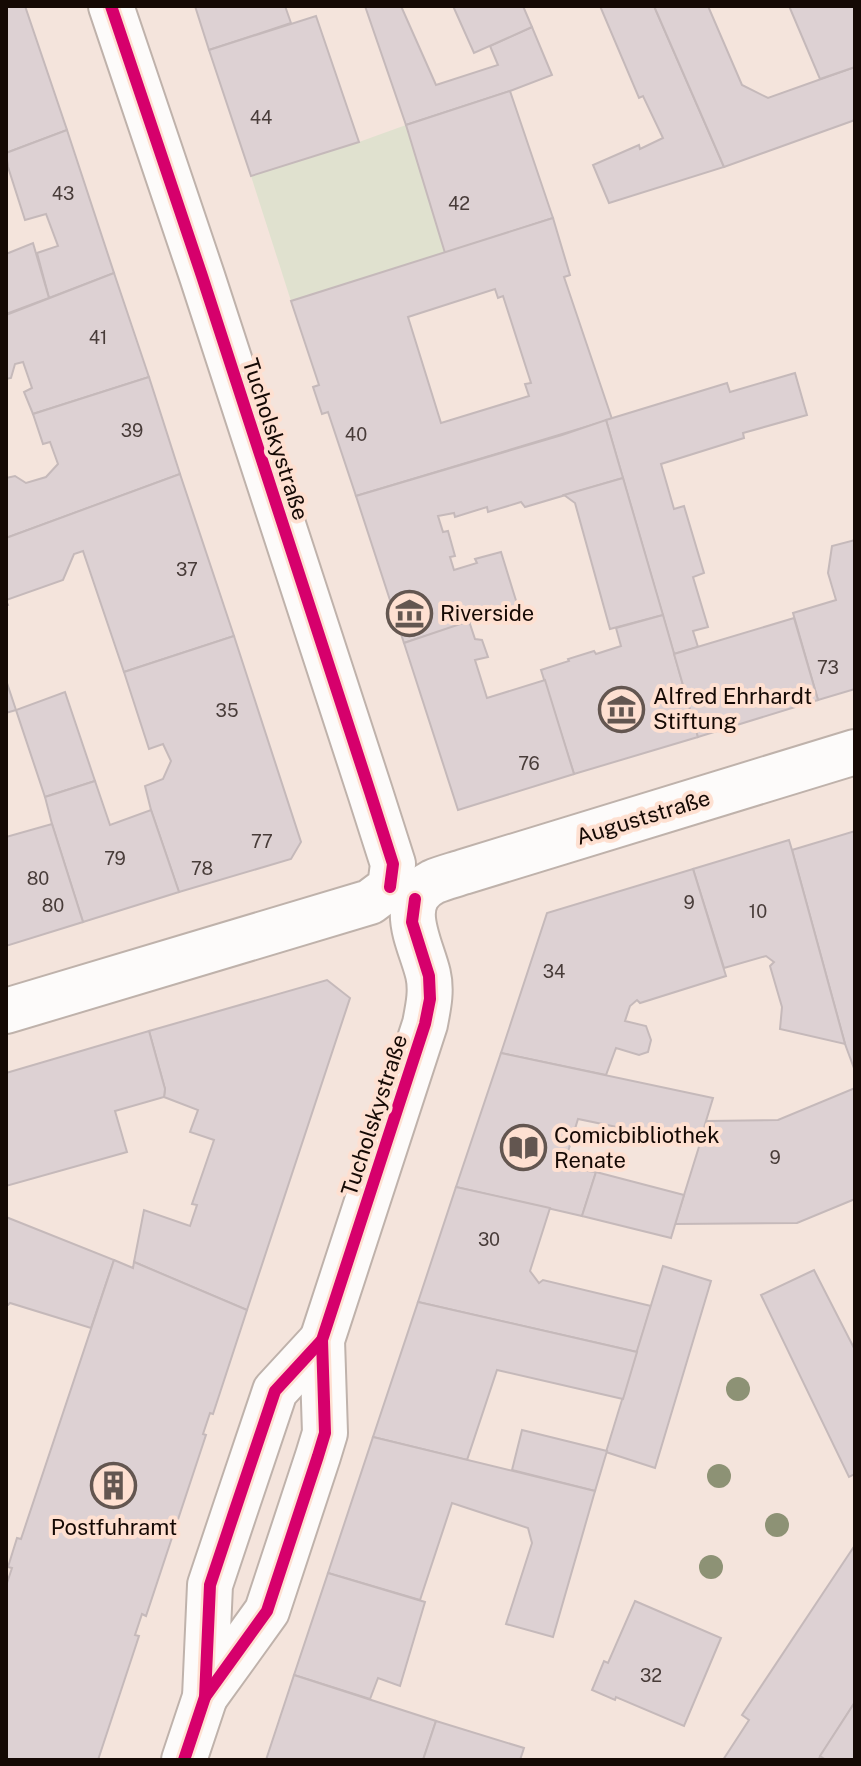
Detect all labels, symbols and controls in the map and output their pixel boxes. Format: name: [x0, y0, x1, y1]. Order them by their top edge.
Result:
house number: 44: [250, 107, 272, 128]
house number: 43: [52, 183, 74, 204]
house number: 42: [448, 193, 470, 214]
house number: 41: [89, 327, 107, 348]
street label: Tucholskystraße: [238, 355, 314, 523]
house number: 39: [121, 420, 143, 441]
house number: 40: [345, 424, 367, 445]
house number: 37: [176, 559, 198, 580]
museum icon: Riverside: [385, 589, 433, 637]
place label: Riverside: [440, 600, 534, 626]
house number: 73: [817, 657, 839, 678]
place label: Alfred Ehrhardt Stiftung: [653, 683, 812, 734]
museum icon: Alfred Ehrhardt Stiftung: [598, 685, 646, 733]
house number: 35: [216, 700, 238, 721]
house number: 76: [518, 753, 540, 774]
street label: Auguststraße: [573, 784, 713, 850]
house number: 77: [251, 831, 273, 852]
house number: 79: [104, 848, 126, 869]
house number: 78: [191, 858, 213, 879]
house number: 80: [27, 868, 49, 889]
house number: 9: [683, 892, 695, 913]
house number: 80: [42, 895, 64, 916]
house number: 10: [749, 901, 767, 922]
house number: 34: [543, 961, 565, 982]
street label: Tucholskystraße: [336, 1031, 412, 1199]
place label: Comicbibliothek Renate: [554, 1122, 720, 1173]
library icon: Comicbibliothek Renate: [499, 1124, 547, 1172]
house number: 9: [769, 1147, 781, 1168]
house number: 30: [478, 1229, 500, 1250]
building icon: Postfuhramt: [90, 1462, 138, 1510]
place label: Postfuhramt: [51, 1514, 177, 1540]
house number: 32: [640, 1665, 662, 1686]

